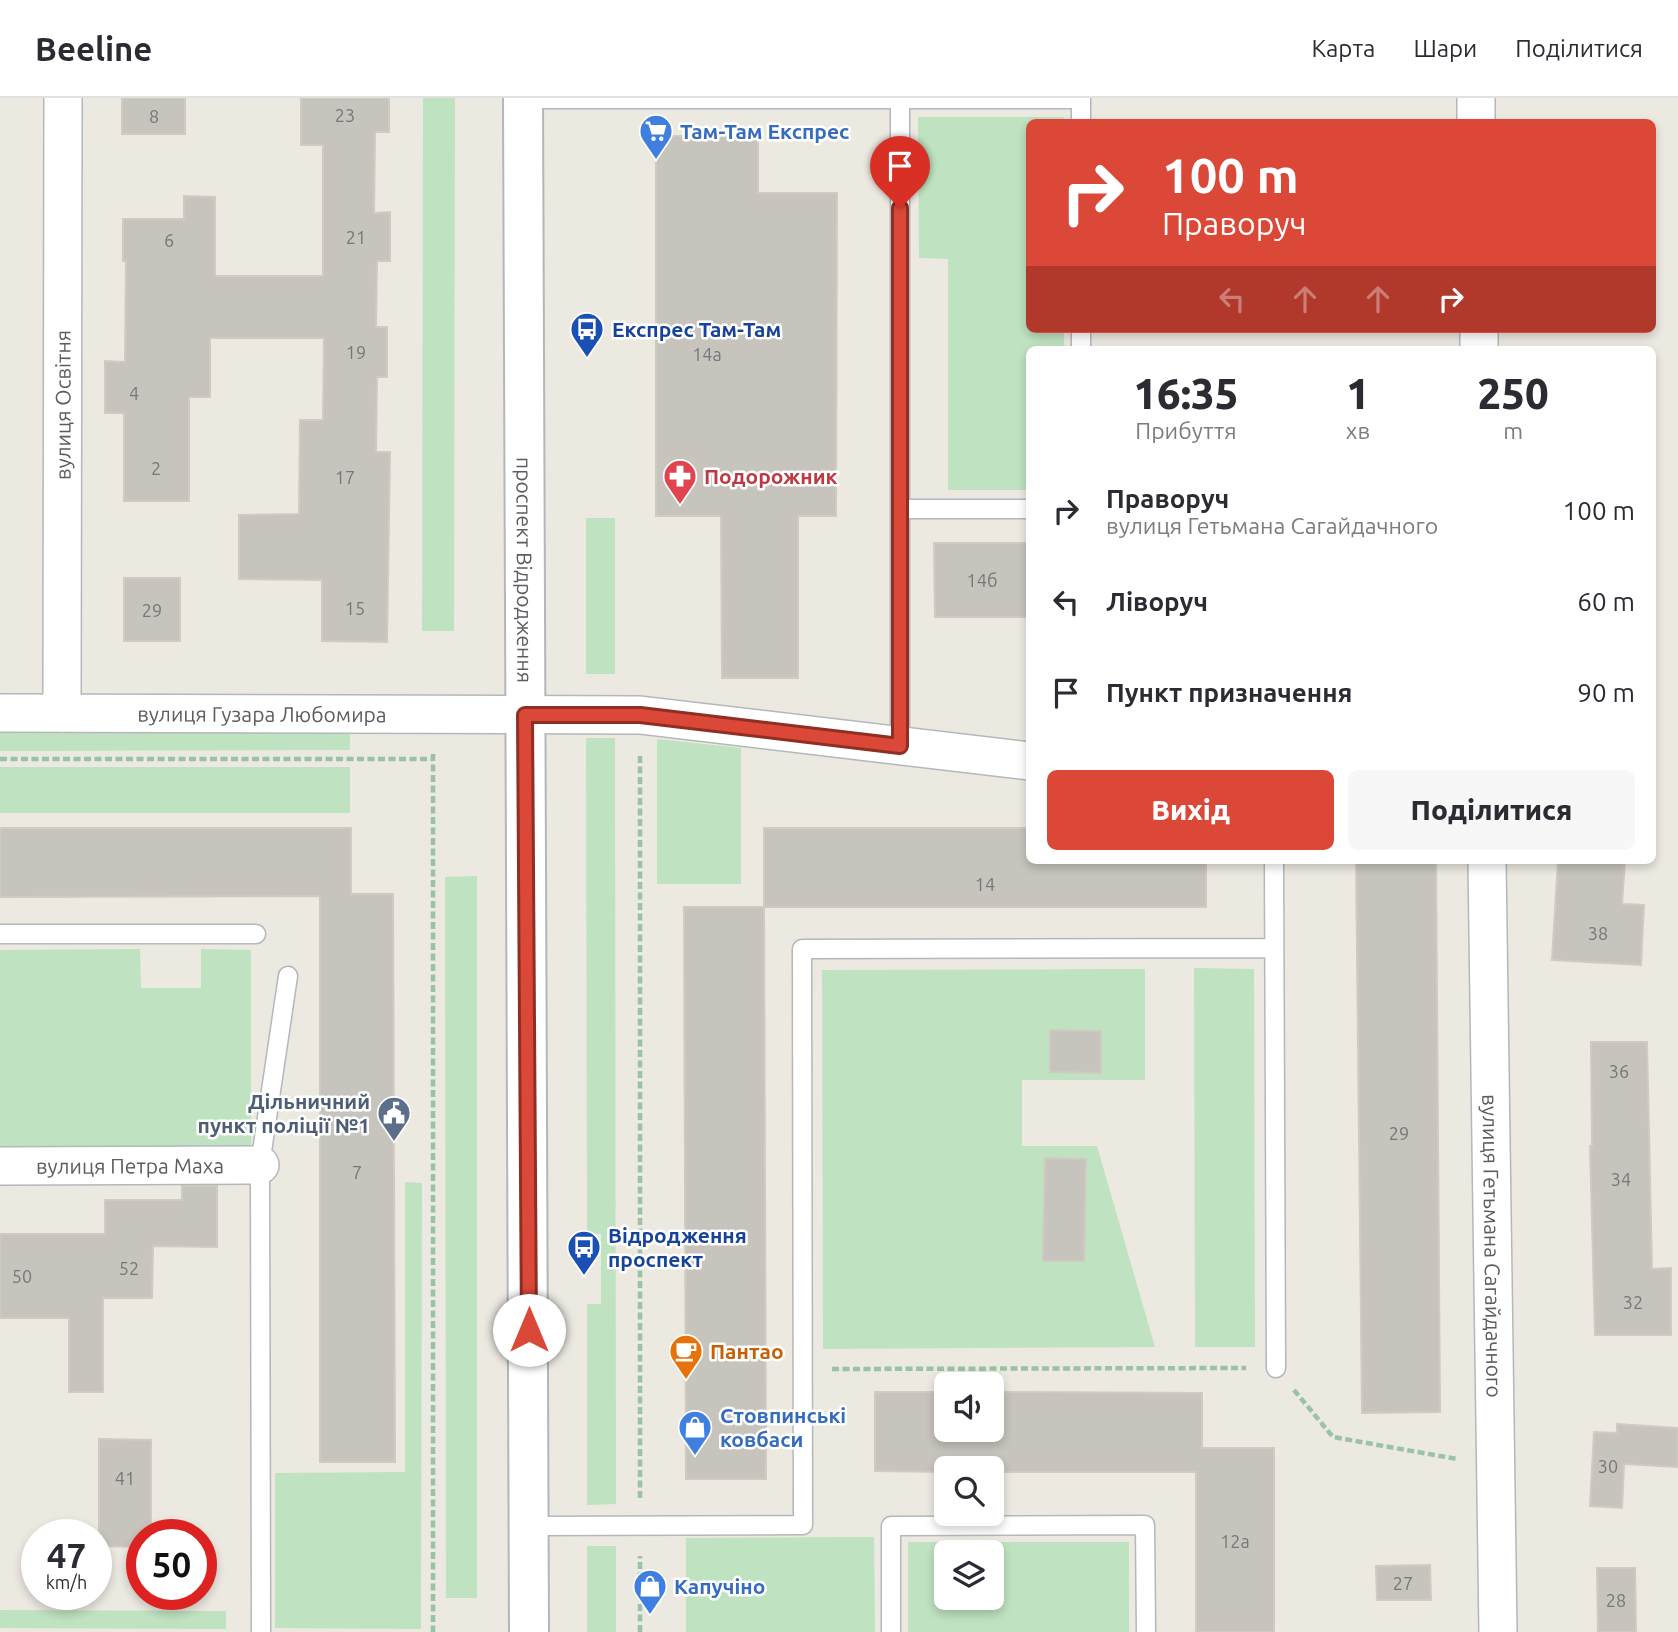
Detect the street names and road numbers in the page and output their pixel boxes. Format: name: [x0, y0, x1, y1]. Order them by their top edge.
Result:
street label: вулиця Освітня: [50, 330, 75, 480]
street label: проспект Відродження: [512, 457, 537, 683]
street label: вулиця Гузара Любомира: [137, 701, 387, 726]
street label: вулиця Гетьмана Сагайдачного: [1478, 1094, 1507, 1398]
street label: вулиця Петра Маха: [36, 1153, 224, 1178]

